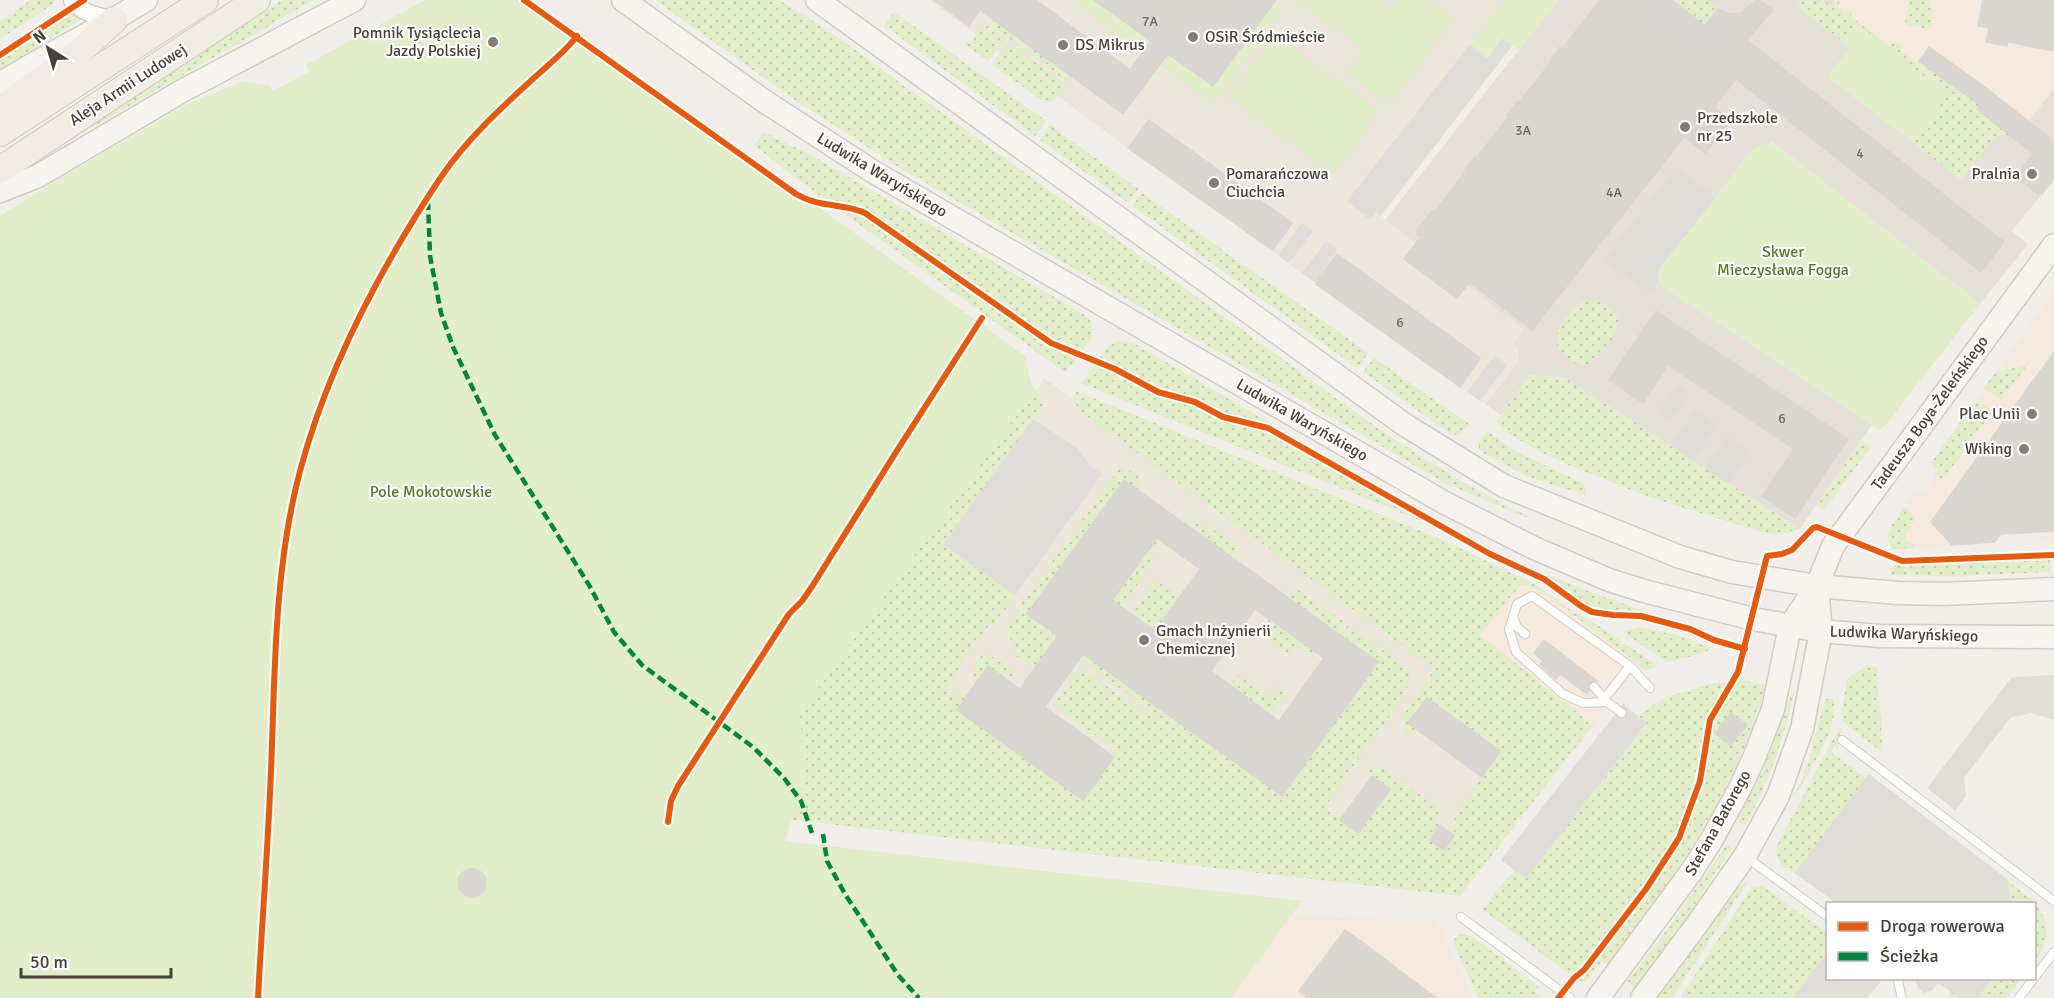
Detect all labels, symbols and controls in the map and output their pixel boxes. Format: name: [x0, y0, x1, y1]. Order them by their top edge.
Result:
house number: 7A: [1142, 13, 1158, 30]
north arrow: [18, 18, 78, 78]
place label: Pomnik Tysiąclecia Jazdy Polskiej: [353, 23, 481, 61]
text: N: [29, 25, 50, 48]
place label: OSiR Śródmieście: [1205, 27, 1325, 47]
marker: OSiR Śródmieście: [1186, 30, 1200, 44]
marker: Pomnik Tysiąclecia Jazdy Polskiej: [486, 35, 500, 49]
place label: DS Mikrus: [1075, 35, 1145, 55]
marker: DS Mikrus: [1056, 38, 1070, 52]
street label: Aleja Armii Ludowej: [66, 40, 190, 130]
place label: Przedszkole nr 25: [1697, 108, 1778, 146]
marker: Przedszkole nr 25: [1678, 120, 1692, 134]
house number: 3A: [1515, 122, 1531, 139]
street label: Ludwika Waryńskiego: [813, 128, 951, 222]
house number: 4: [1856, 145, 1864, 162]
place label: Pomarańczowa Ciuchcia: [1226, 164, 1329, 202]
place label: Pralnia: [1971, 164, 2020, 184]
marker: Pralnia: [2025, 167, 2039, 181]
marker: Pomarańczowa Ciuchcia: [1207, 176, 1221, 190]
house number: 4A: [1606, 184, 1622, 201]
park label: Skwer Mieczysława Fogga: [1717, 242, 1849, 280]
house number: 6: [1396, 314, 1404, 331]
street label: Tadeusza Boya-Żeleńskiego: [1867, 332, 1993, 494]
street label: Ludwika Waryńskiego: [1233, 374, 1371, 466]
place label: Plac Unii: [1959, 404, 2020, 424]
marker: Plac Unii: [2025, 407, 2039, 421]
house number: 6: [1778, 410, 1786, 427]
place label: Wiking: [1965, 439, 2012, 459]
marker: Wiking: [2017, 442, 2031, 456]
park label: Pole Mokotowskie: [370, 482, 492, 502]
place label: Gmach Inżynierii Chemicznej: [1156, 621, 1271, 659]
street label: Ludwika Waryńskiego: [1829, 621, 1979, 647]
marker: Gmach Inżynierii Chemicznej: [1137, 633, 1151, 647]
street label: Stefana Batorego: [1681, 767, 1755, 879]
legend: [1826, 902, 2036, 980]
text: Droga rowerowa: [1880, 915, 2005, 937]
scale bar: [21, 941, 171, 979]
text: Ścieżka: [1880, 945, 1939, 967]
text: 50 m: [30, 951, 68, 973]

